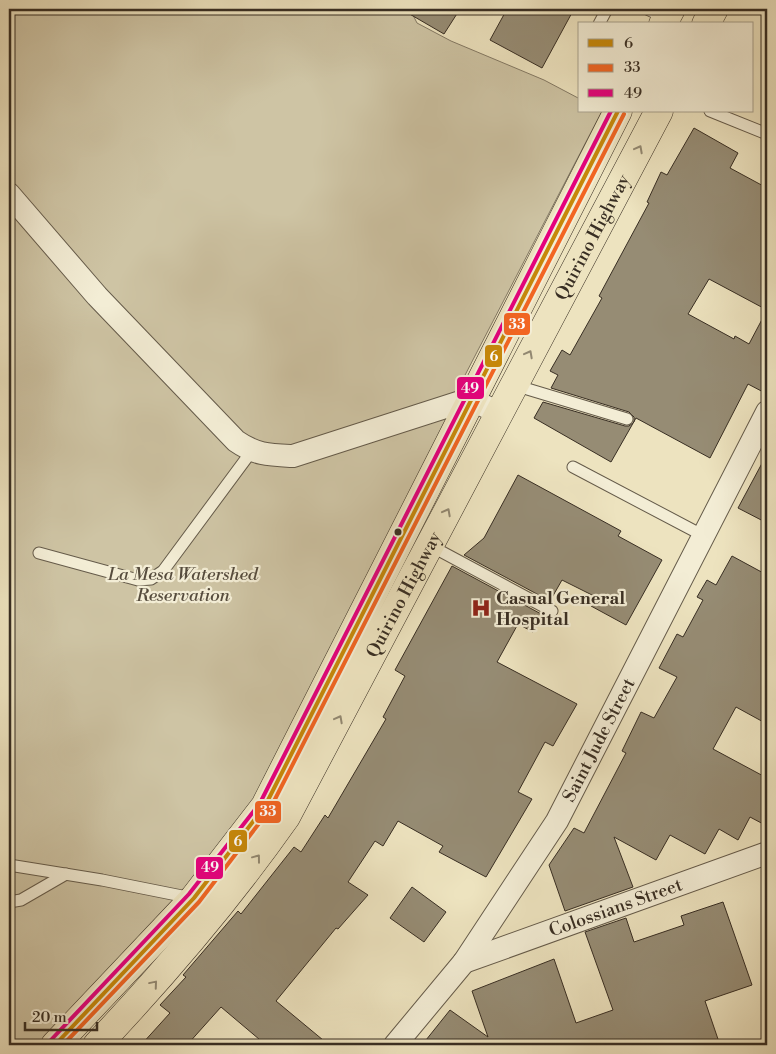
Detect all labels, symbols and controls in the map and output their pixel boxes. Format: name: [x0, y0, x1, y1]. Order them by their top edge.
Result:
legend: [578, 22, 754, 112]
text: 6: [624, 34, 633, 53]
text: 33: [624, 58, 641, 77]
text: 49: [624, 84, 642, 103]
one-way arrow: [633, 145, 643, 154]
street label: Quirino Highway: [550, 170, 636, 305]
line badge: 33: [503, 312, 531, 336]
text: 33: [509, 316, 525, 334]
line badge: 6: [484, 344, 503, 368]
text: 6: [490, 348, 499, 366]
one-way arrow: [523, 350, 533, 359]
line badge: 49: [456, 376, 485, 400]
text: 49: [461, 380, 479, 398]
one-way arrow: [441, 509, 451, 518]
street label: Quirino Highway: [361, 527, 447, 662]
unlabelled marker: [393, 527, 403, 537]
park label: La Mesa Watershed Reservation: [107, 563, 259, 607]
place label: Casual General Hospital: [496, 587, 625, 631]
hospital icon: Casual General Hospital: [470, 597, 492, 619]
street label: Saint Jude Street: [558, 674, 641, 806]
one-way arrow: [333, 715, 343, 724]
line badge: 33: [254, 800, 282, 824]
text: 33: [260, 803, 276, 821]
line badge: 6: [228, 829, 248, 853]
text: 6: [234, 833, 243, 851]
one-way arrow: [251, 855, 259, 864]
line badge: 49: [195, 856, 224, 880]
text: 49: [201, 859, 219, 877]
street label: Colossians Street: [546, 873, 686, 942]
one-way arrow: [148, 981, 156, 990]
scale bar: [25, 999, 98, 1031]
text: 20 m: [32, 1008, 67, 1027]

